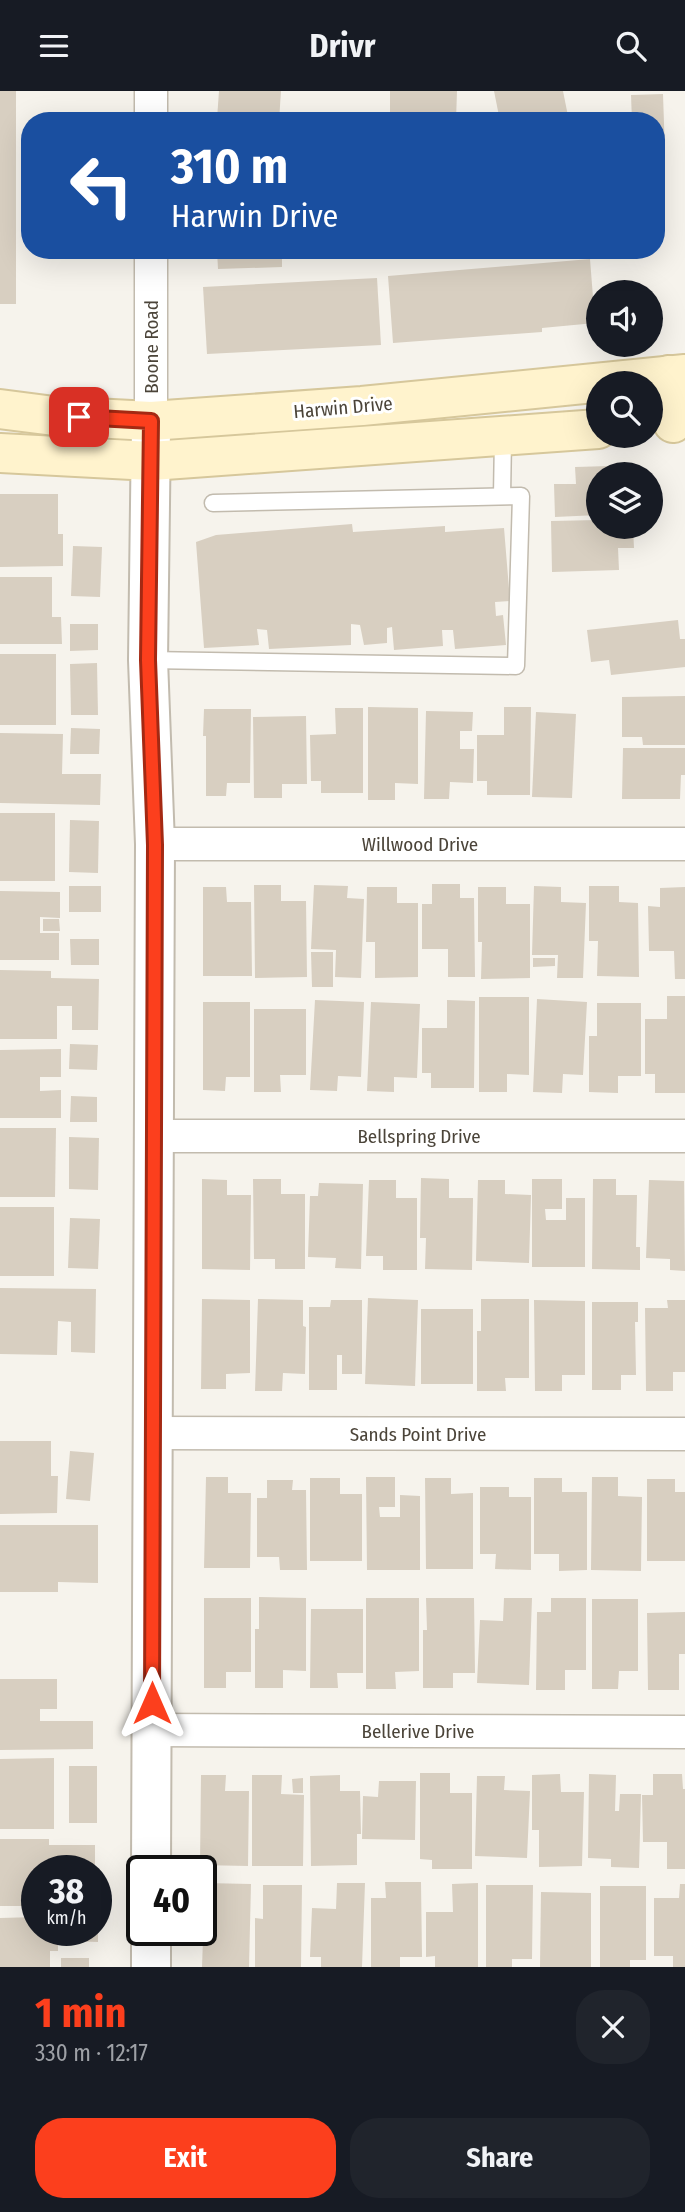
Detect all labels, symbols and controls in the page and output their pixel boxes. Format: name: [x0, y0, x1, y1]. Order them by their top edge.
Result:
icon: menu: [35, 27, 73, 65]
text: Drivr: [310, 27, 375, 65]
icon: search: [612, 27, 650, 65]
text: 310 m: [171, 137, 288, 196]
icon: left: [56, 140, 147, 231]
text: Harwin Drive: [171, 197, 338, 235]
map controls: [586, 280, 663, 539]
button: sound: [586, 280, 663, 357]
street label: Boone Road: [140, 300, 163, 394]
button: search: [586, 371, 663, 448]
pin: [49, 387, 109, 447]
street label: Harwin Drive: [293, 392, 394, 423]
icon: arrive: [60, 398, 98, 436]
button: layers: [586, 462, 663, 539]
street label: Willwood Drive: [362, 833, 478, 856]
street label: Bellspring Drive: [357, 1125, 481, 1148]
street label: Sands Point Drive: [350, 1423, 486, 1446]
position arrow: [115, 1666, 189, 1740]
street label: Bellerive Drive: [362, 1720, 474, 1743]
speed limit sign: 40: [126, 1855, 217, 1946]
text: 38: [49, 1870, 84, 1912]
text: km/h: [46, 1907, 87, 1929]
text: 1 min: [35, 1988, 126, 2038]
button: close: [576, 1990, 650, 2064]
text: 330 m · 12:17: [35, 2039, 148, 2067]
button: Exit: [35, 2118, 336, 2198]
button: Share: [350, 2118, 650, 2198]

